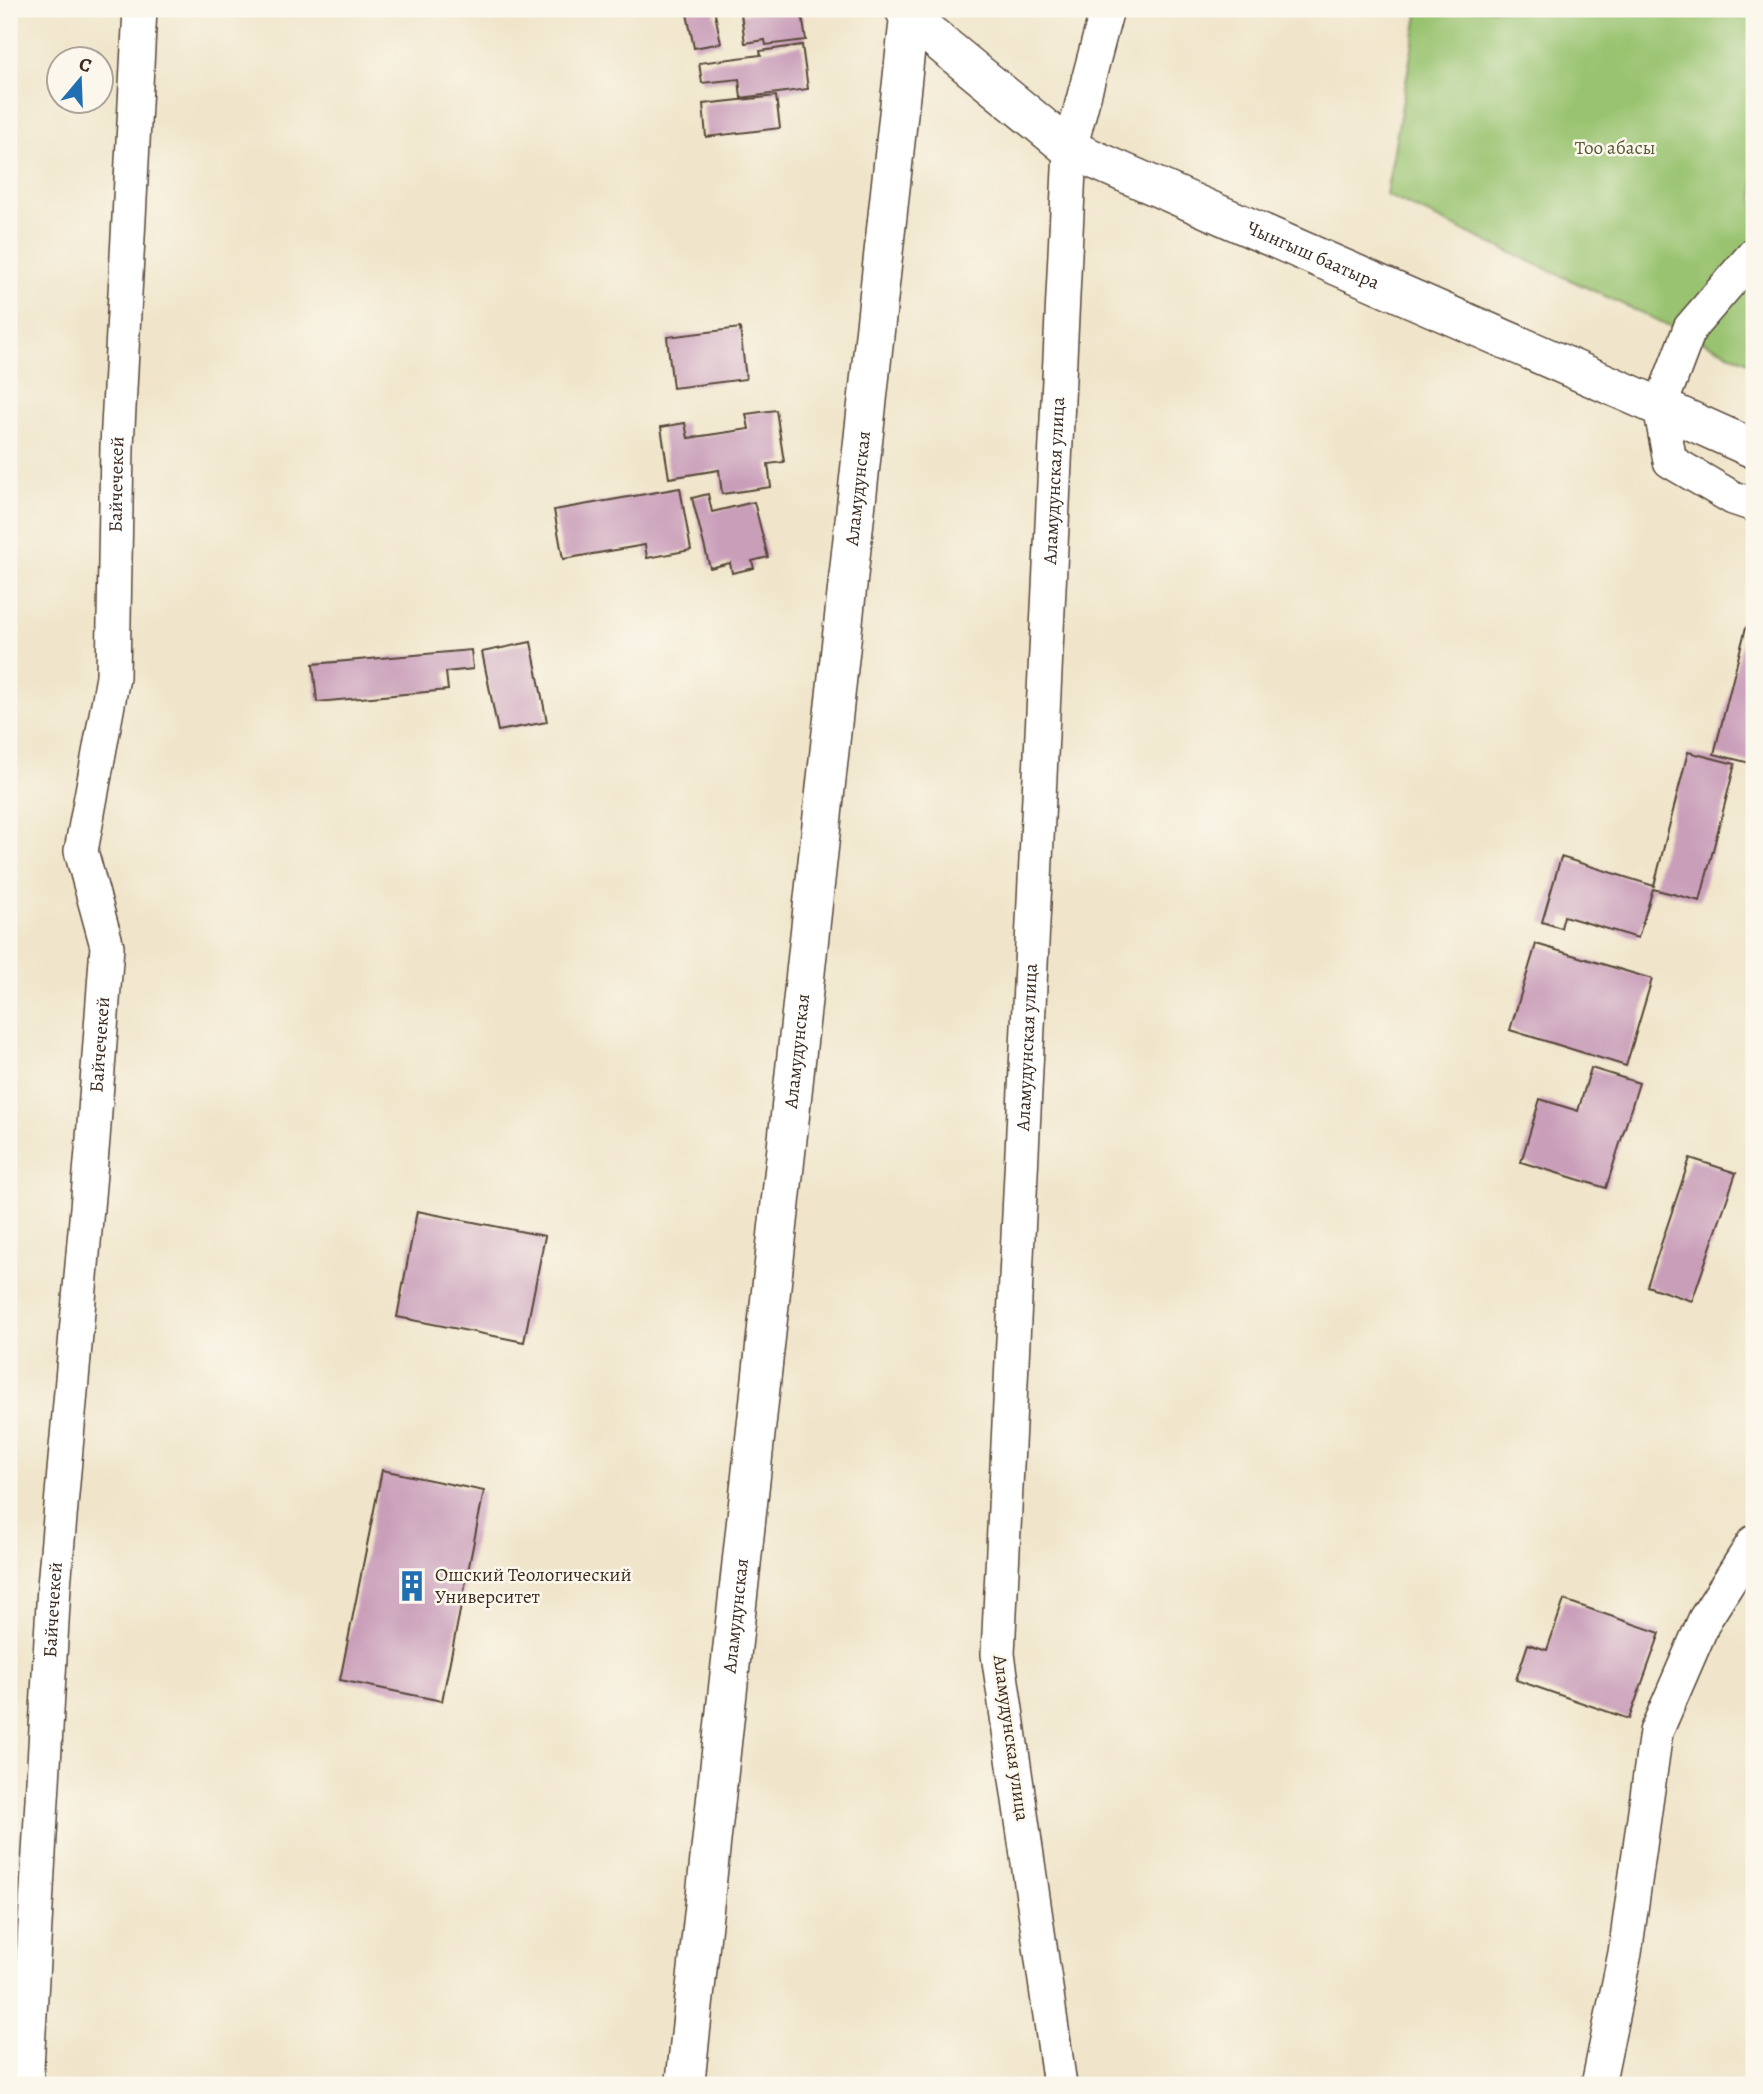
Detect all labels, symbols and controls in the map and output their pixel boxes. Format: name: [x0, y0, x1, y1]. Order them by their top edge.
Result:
north arrow: [46, 46, 116, 116]
text: С: [75, 51, 95, 79]
park label: Тоо абасы: [1575, 135, 1655, 161]
street label: Чынгыш баатыра: [1243, 215, 1384, 296]
street label: Аламудунская улица: [1037, 396, 1071, 566]
street label: Аламудунская: [839, 430, 877, 548]
street label: Байчечекей: [103, 436, 130, 533]
street label: Аламудунская улица: [1010, 963, 1044, 1132]
street label: Аламудунская: [778, 992, 816, 1111]
street label: Байчечекей: [83, 996, 116, 1094]
street label: Аламудунская: [717, 1557, 755, 1675]
street label: Байчечекей: [37, 1561, 69, 1658]
place label: Ошский Теологический Университет: [435, 1562, 632, 1610]
building icon: Ошский Теологический Университет: [395, 1569, 429, 1603]
street label: Аламудунская улица: [986, 1652, 1036, 1823]

